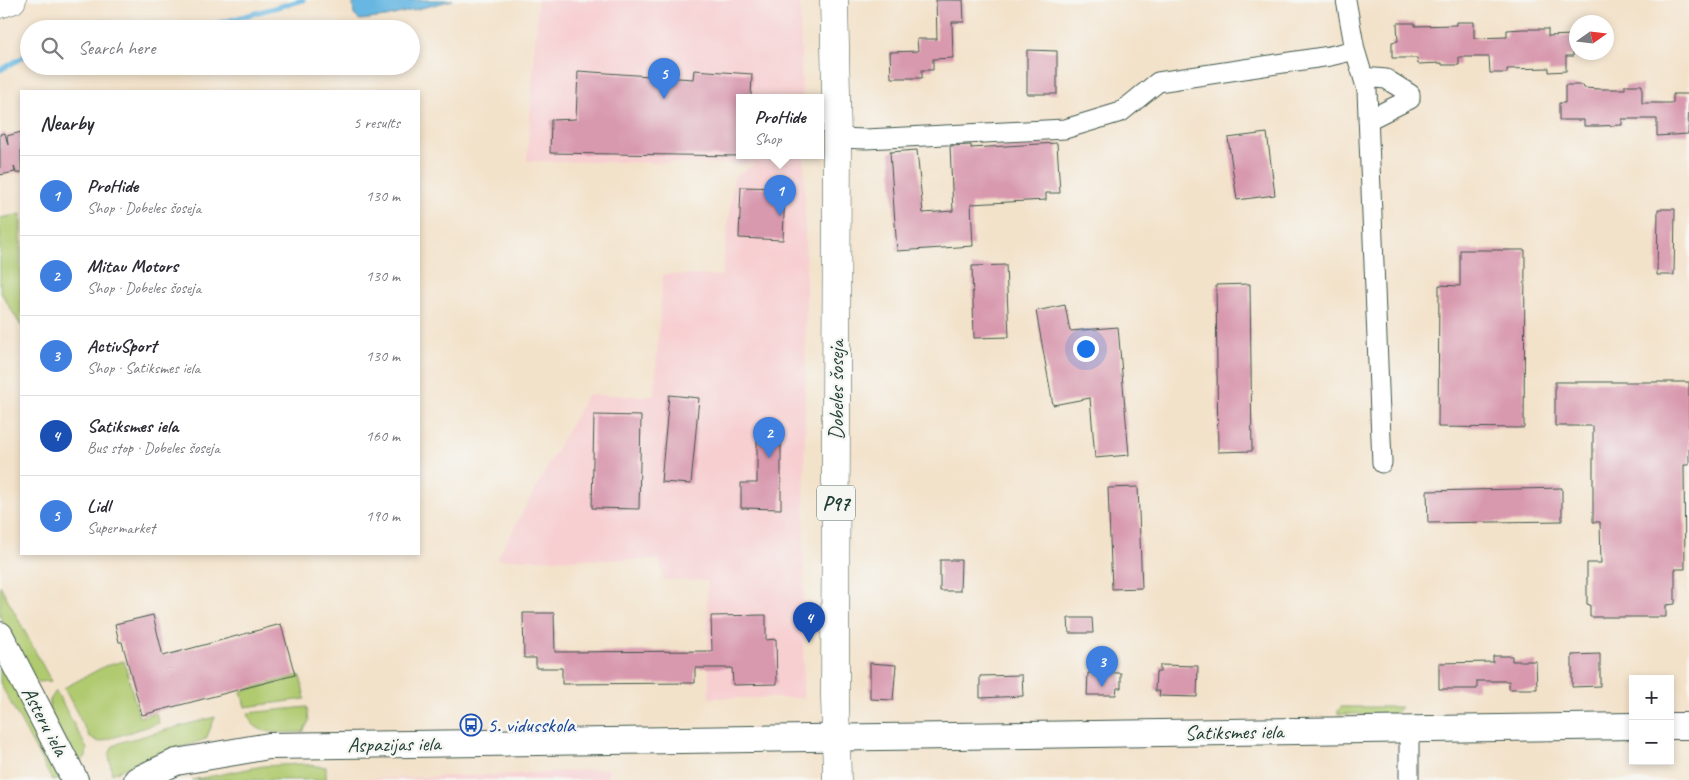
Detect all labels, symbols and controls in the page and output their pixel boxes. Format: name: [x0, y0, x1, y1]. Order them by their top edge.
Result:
north arrow: [1569, 15, 1614, 60]
search box: [20, 20, 420, 75]
icon: search: [38, 34, 66, 62]
text: Search here: [78, 36, 155, 60]
pin: 5: [648, 58, 680, 99]
popup: [736, 94, 824, 159]
text: ProHide: [754, 105, 806, 129]
text: Nearby: [40, 110, 93, 136]
text: 5 results: [353, 113, 400, 133]
text: Shop: [754, 129, 782, 149]
text: ProHide: [87, 174, 138, 198]
pin: 1: [764, 175, 796, 216]
text: 1: [52, 186, 60, 206]
text: 130 m: [366, 186, 400, 206]
text: Shop · Dobeles šoseja: [87, 198, 201, 218]
text: Mitau Motors: [87, 254, 178, 278]
text: 2: [52, 266, 60, 286]
text: 130 m: [366, 266, 400, 286]
text: Shop · Dobeles šoseja: [87, 278, 201, 298]
text: ActivSport: [87, 334, 157, 358]
your location: [1073, 336, 1099, 362]
street label: Dobeles šoseja: [823, 338, 849, 440]
text: 3: [52, 346, 60, 366]
text: 130 m: [366, 346, 400, 366]
text: Shop · Satiksmes iela: [87, 358, 200, 378]
text: Satiksmes iela: [87, 414, 178, 438]
pin: 2: [753, 417, 785, 458]
text: 4: [52, 426, 60, 446]
text: 160 m: [366, 426, 400, 446]
text: Bus stop · Dobeles šoseja: [87, 438, 220, 458]
road number: P97: [817, 486, 855, 520]
text: Lidl: [87, 494, 110, 518]
text: 5: [53, 506, 59, 526]
text: 190 m: [366, 506, 400, 526]
text: Supermarket: [87, 518, 155, 538]
pin: 4: [793, 602, 825, 643]
pin: 3: [1086, 646, 1118, 687]
map controls: [1629, 675, 1674, 765]
button: +: [1629, 675, 1674, 720]
street label: Asteru iela: [16, 682, 75, 761]
place label: 5. vidusskola: [487, 712, 577, 738]
bus stop icon: 5. vidusskola: [459, 713, 483, 737]
street label: Satiksmes iela: [1184, 718, 1286, 746]
button: −: [1629, 720, 1674, 765]
street label: Aspazijas iela: [347, 730, 443, 758]

